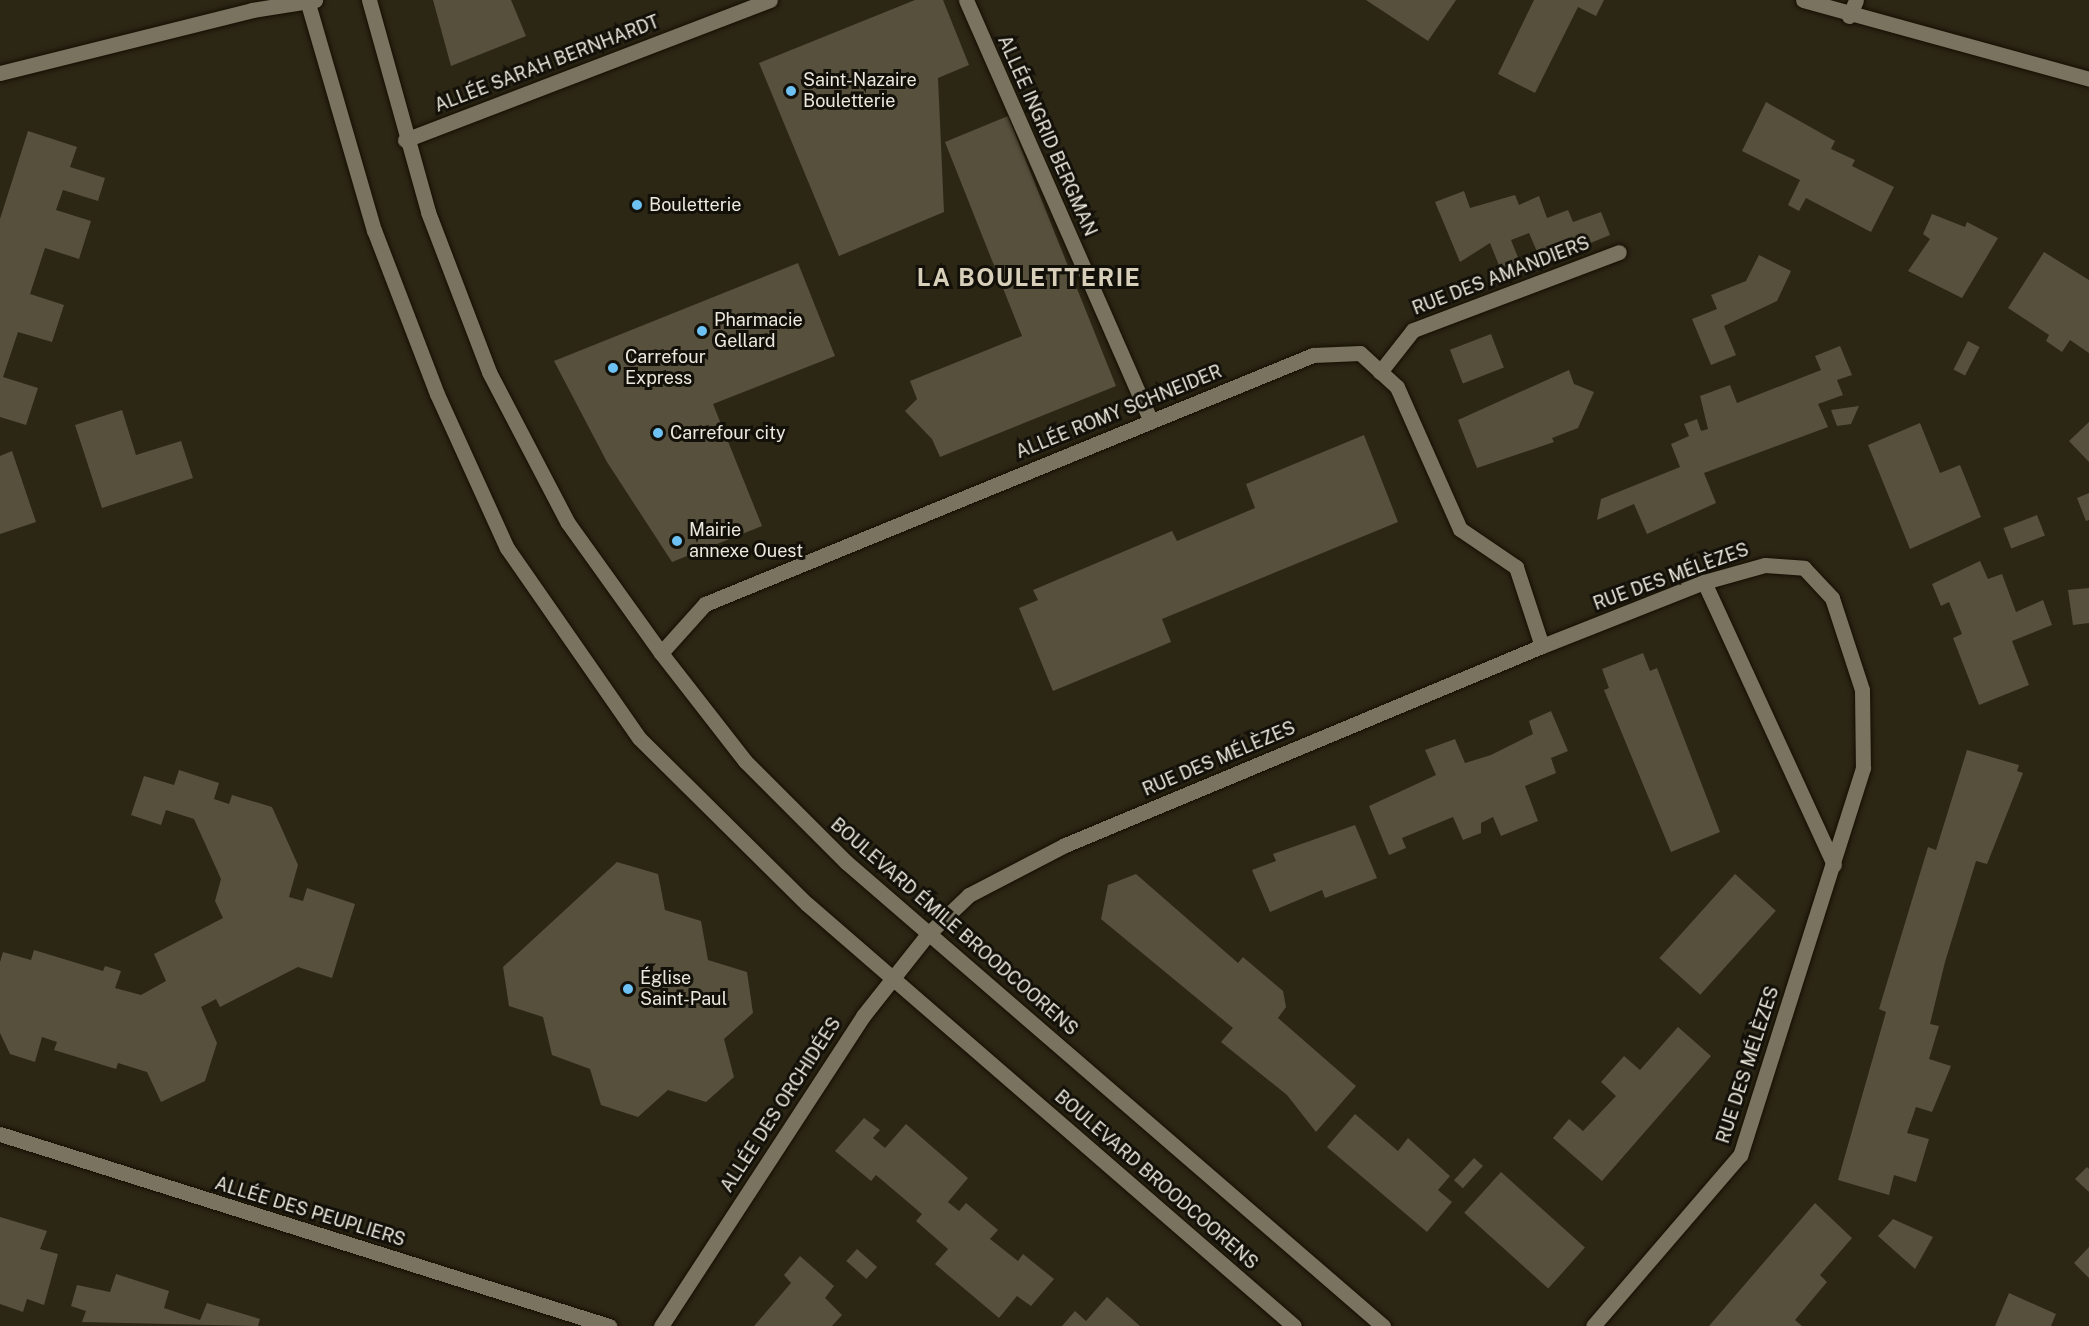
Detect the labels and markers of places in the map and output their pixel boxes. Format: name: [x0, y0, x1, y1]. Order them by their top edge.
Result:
place label: Saint-Nazaire Bouletterie: [803, 70, 917, 112]
marker: Saint-Nazaire Bouletterie: [784, 84, 798, 98]
place label: Bouletterie: [649, 194, 741, 216]
marker: Bouletterie: [630, 198, 644, 212]
place label: Pharmacie Gellard: [714, 310, 803, 352]
marker: Pharmacie Gellard: [695, 324, 709, 338]
place label: Carrefour Express: [625, 347, 706, 389]
marker: Carrefour Express: [606, 361, 620, 375]
place label: Carrefour city: [670, 422, 786, 444]
marker: Carrefour city: [651, 426, 665, 440]
place label: Mairie annexe Ouest: [689, 520, 803, 562]
marker: Mairie annexe Ouest: [670, 534, 684, 548]
place label: Église Saint-Paul: [640, 968, 727, 1010]
marker: Église Saint-Paul: [621, 982, 635, 996]

